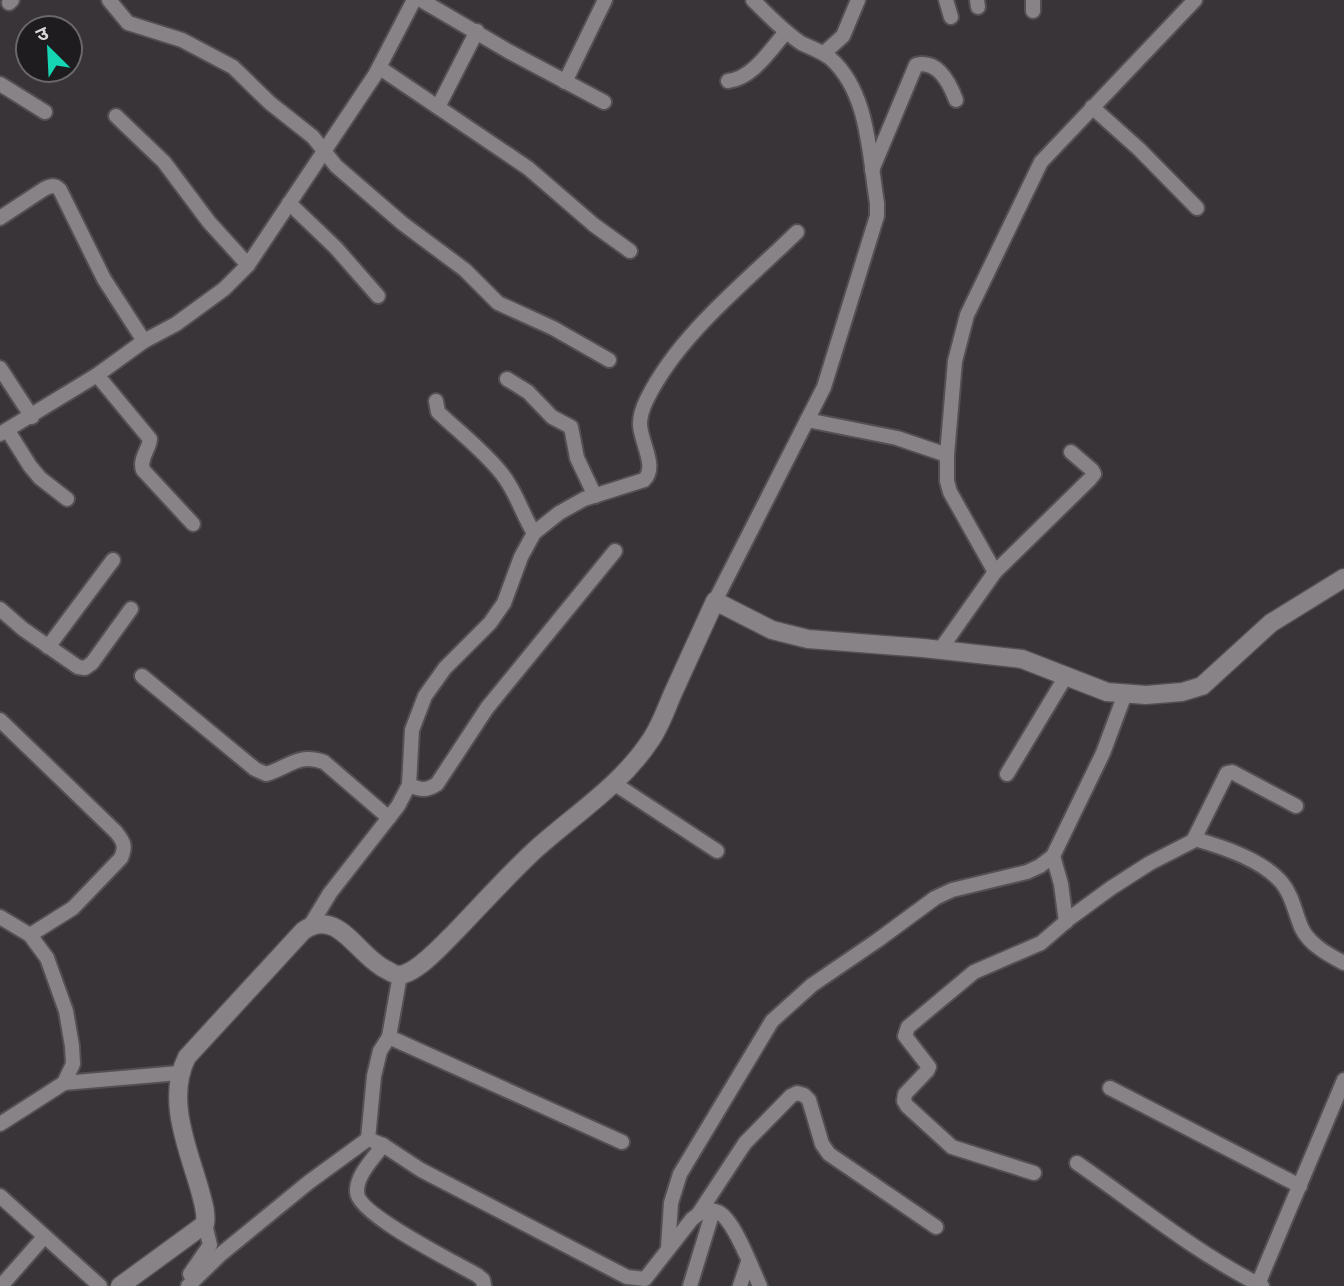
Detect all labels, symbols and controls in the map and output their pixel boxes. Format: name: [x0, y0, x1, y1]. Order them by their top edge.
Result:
north arrow: [14, 14, 84, 84]
text: उ: [33, 21, 53, 47]

